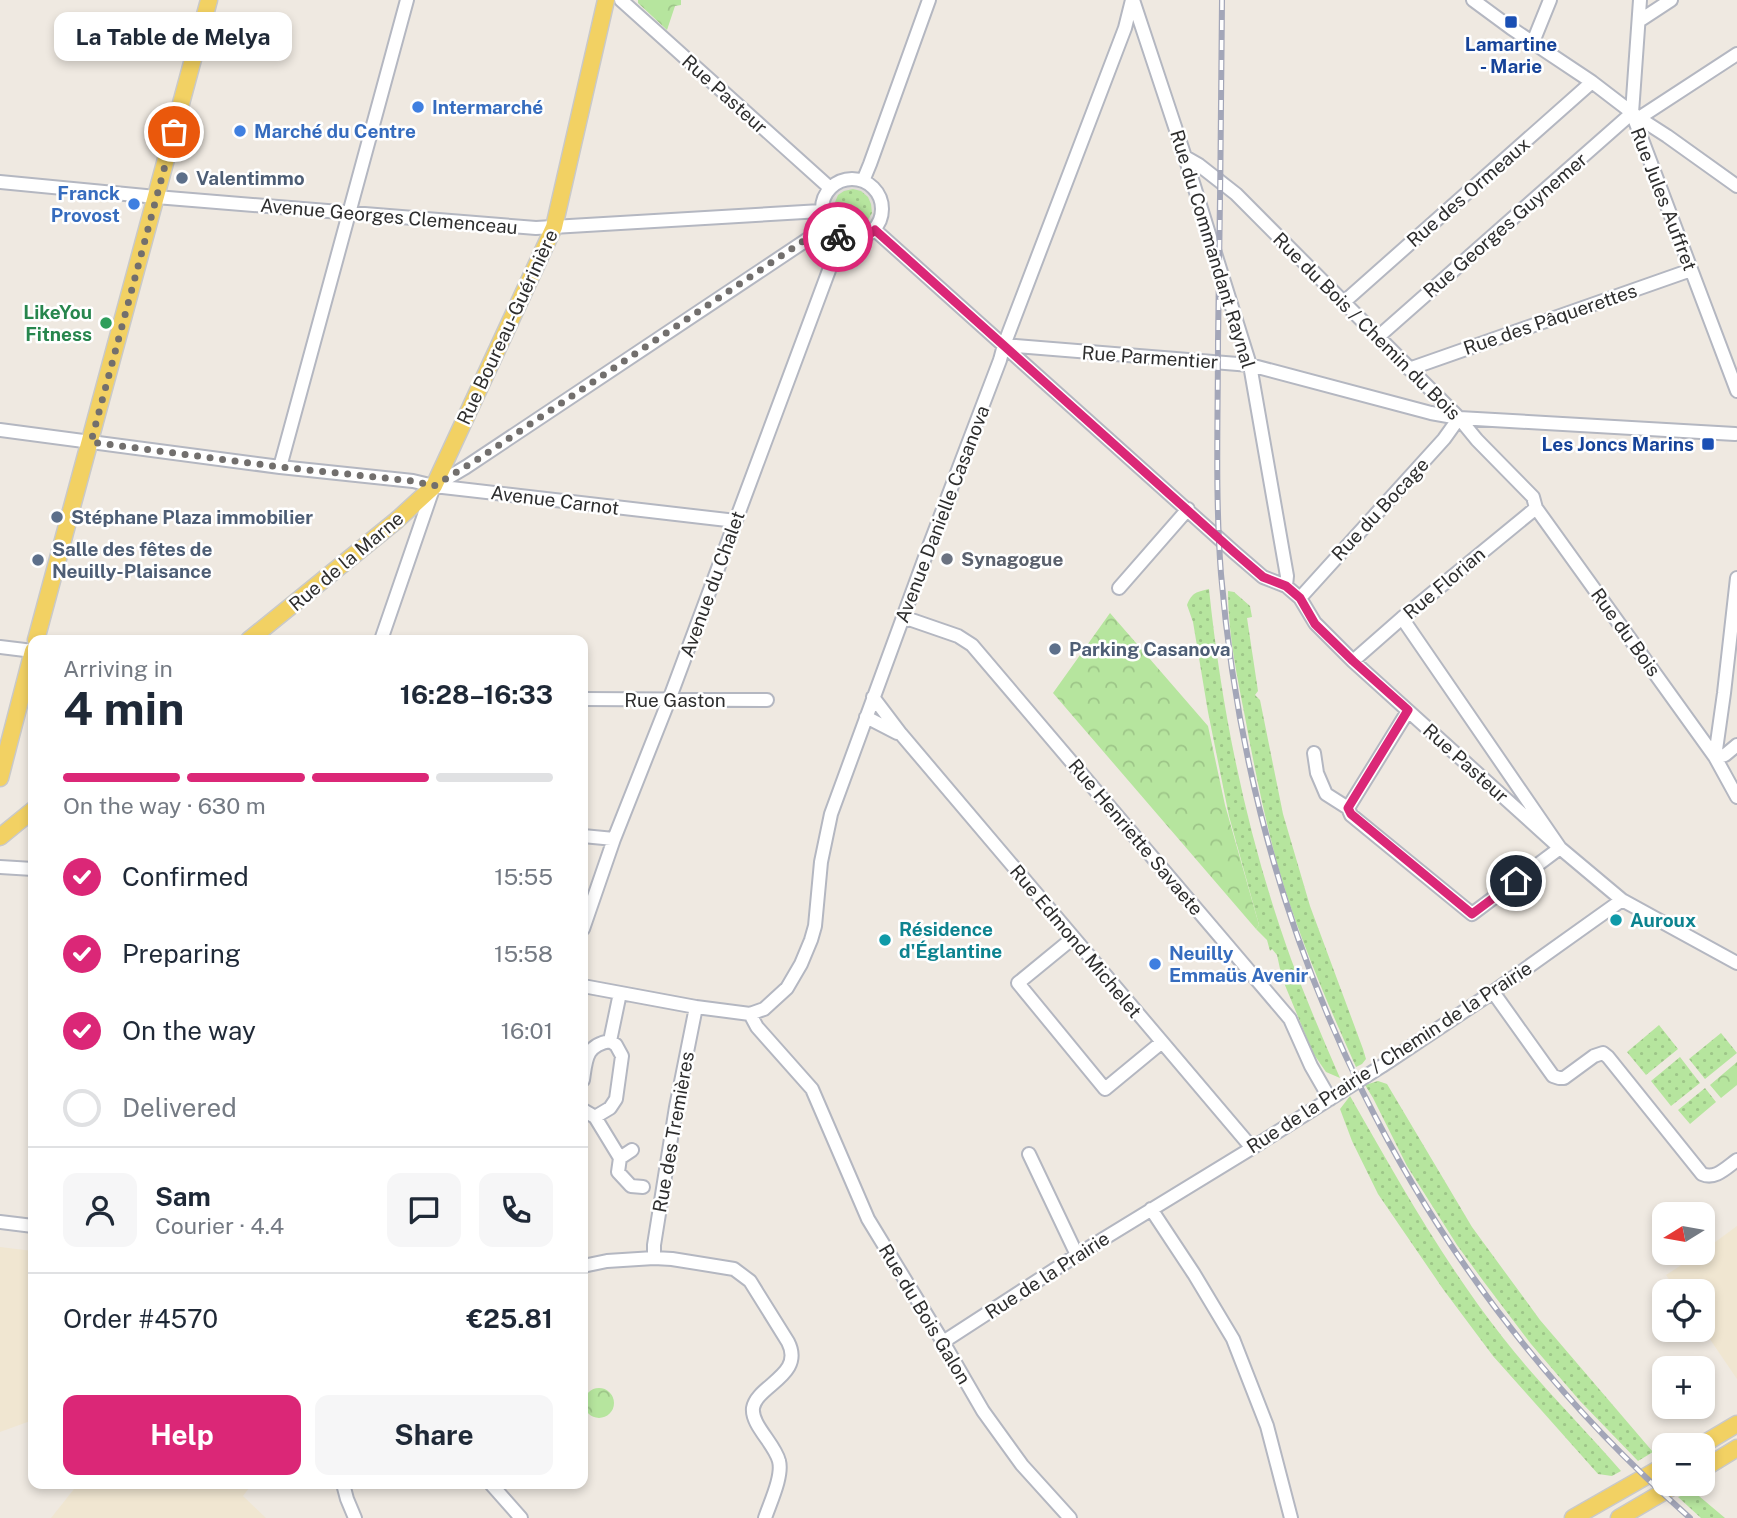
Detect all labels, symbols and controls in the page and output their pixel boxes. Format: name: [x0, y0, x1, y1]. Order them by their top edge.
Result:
callout: La Table de Melya: [55, 13, 293, 62]
marker: Lamartine - Marie: [1503, 14, 1519, 30]
text: La Table de Melya: [75, 23, 271, 50]
place label: Lamartine - Marie: [1465, 33, 1557, 77]
street label: Rue Pasteur: [678, 50, 772, 138]
place label: Intermarché: [432, 96, 543, 118]
marker: Intermarché: [410, 99, 426, 115]
pin: [144, 102, 204, 162]
icon: bag: [155, 113, 193, 151]
place label: Marché du Centre: [254, 120, 416, 142]
marker: Marché du Centre: [232, 123, 248, 139]
street label: Rue Jules Auffret: [1627, 124, 1701, 274]
street label: Rue du Commandant Raynal: [1166, 127, 1260, 371]
street label: Rue des Ormeaux: [1402, 133, 1534, 251]
street label: Rue Georges Guynemer: [1419, 148, 1591, 302]
place label: Valentimmo: [196, 167, 305, 189]
marker: Valentimmo: [174, 170, 190, 186]
place label: Franck Provost: [51, 182, 120, 226]
street label: Avenue Georges Clemenceau: [259, 194, 519, 238]
marker: Franck Provost: [126, 196, 142, 212]
courier: [803, 202, 873, 272]
icon: bike: [819, 218, 857, 256]
street label: Rue Boureau-Guérinière: [452, 226, 562, 428]
street label: Rue du Bois / Chemin du Bois: [1269, 228, 1465, 424]
street label: Rue des Pâquerettes: [1460, 279, 1640, 359]
place label: LikeYou Fitness: [23, 301, 92, 345]
marker: LikeYou Fitness: [98, 315, 114, 331]
street label: Rue Parmentier: [1081, 341, 1219, 373]
street label: Avenue Danielle Casanova: [890, 402, 994, 626]
place label: Les Joncs Marins: [1541, 433, 1694, 455]
marker: Les Joncs Marins: [1700, 436, 1716, 452]
street label: Rue du Bocage: [1327, 453, 1433, 565]
street label: Avenue Carnot: [489, 481, 621, 519]
place label: Stéphane Plaza immobilier: [71, 506, 313, 528]
street label: Rue de la Marne: [284, 507, 408, 615]
street label: Avenue du Chalet: [675, 508, 749, 660]
marker: Stéphane Plaza immobilier: [49, 509, 65, 525]
place label: Salle des fêtes de Neuilly-Plaisance: [52, 538, 212, 582]
street label: Rue Florian: [1399, 542, 1489, 624]
place label: Synagogue: [961, 548, 1063, 570]
marker: Synagogue: [939, 551, 955, 567]
marker: Salle des fêtes de Neuilly-Plaisance: [30, 552, 46, 568]
street label: Rue du Bois: [1587, 584, 1665, 680]
place label: Parking Casanova: [1069, 638, 1230, 660]
marker: Parking Casanova: [1047, 641, 1063, 657]
text: Arriving in: [63, 655, 173, 682]
text: 16:28–16:33: [400, 679, 553, 710]
text: 4 min: [63, 681, 184, 735]
street label: Rue Gaston: [624, 689, 726, 711]
street label: Rue Pasteur: [1419, 719, 1513, 807]
street label: Rue Henriette Savaete: [1064, 754, 1208, 920]
text: On the way · 630 m: [63, 792, 266, 819]
pin: [1486, 851, 1546, 911]
icon: check: [63, 858, 101, 896]
street label: Rue Edmond Michelet: [1006, 860, 1146, 1022]
text: Confirmed: [122, 861, 249, 892]
icon: home: [1497, 862, 1535, 900]
text: 15:55: [494, 863, 553, 890]
place label: Auroux: [1630, 909, 1696, 931]
marker: Auroux: [1608, 912, 1624, 928]
place label: Résidence d'Églantine: [899, 918, 1002, 962]
marker: Résidence d'Églantine: [877, 932, 893, 948]
icon: check: [63, 935, 101, 973]
text: Preparing: [122, 938, 241, 969]
text: 15:58: [494, 940, 553, 967]
place label: Neuilly Emmaüs Avenir: [1169, 942, 1309, 986]
marker: Neuilly Emmaüs Avenir: [1147, 956, 1163, 972]
street label: Rue de la Prairie / Chemin de la Prairie: [1242, 956, 1536, 1158]
icon: check: [63, 1012, 101, 1050]
text: On the way: [122, 1015, 256, 1046]
text: 16:01: [501, 1017, 553, 1044]
street label: Rue des Tremières: [648, 1050, 698, 1214]
text: Delivered: [122, 1092, 237, 1123]
button: person: [63, 1173, 137, 1247]
button: chat: [387, 1173, 461, 1247]
button: phone: [479, 1173, 553, 1247]
text: Sam: [155, 1181, 211, 1212]
north arrow: [1652, 1202, 1715, 1265]
map controls: [1652, 1202, 1715, 1496]
text: Courier · 4.4: [155, 1212, 284, 1239]
street label: Rue de la Prairie: [981, 1227, 1113, 1323]
street label: Rue du Bois Galon: [874, 1240, 976, 1388]
button: locate: [1652, 1279, 1715, 1342]
text: Order #4570: [63, 1303, 218, 1334]
text: €25.81: [466, 1303, 553, 1334]
button: +: [1652, 1356, 1715, 1419]
button: Help: [63, 1395, 301, 1475]
button: Share: [315, 1395, 553, 1475]
button: −: [1652, 1433, 1715, 1496]

